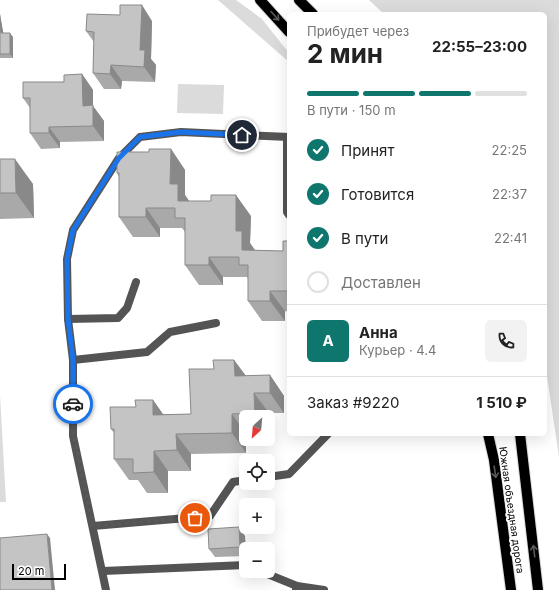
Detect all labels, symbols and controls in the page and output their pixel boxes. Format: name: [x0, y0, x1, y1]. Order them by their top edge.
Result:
one-way arrow: [270, 11, 279, 21]
text: Прибудет через: [307, 23, 409, 39]
text: 22:55–23:00: [432, 37, 527, 56]
text: 2 мин: [307, 38, 383, 69]
text: В пути · 150 m: [307, 102, 396, 118]
pin: [225, 118, 259, 152]
icon: home: [231, 124, 253, 146]
icon: check: [307, 139, 329, 161]
text: Принят: [341, 141, 394, 160]
text: 22:25: [492, 142, 527, 158]
icon: check: [307, 183, 329, 205]
text: Готовится: [341, 185, 414, 204]
text: 22:37: [492, 186, 527, 202]
icon: check: [307, 227, 329, 249]
text: В пути: [341, 229, 388, 248]
text: 22:41: [494, 230, 527, 246]
text: Доставлен: [341, 273, 421, 292]
button: phone: [485, 320, 527, 362]
text: Анна: [359, 323, 398, 342]
text: А: [322, 331, 334, 350]
text: Курьер · 4.4: [359, 342, 436, 358]
courier: [53, 384, 93, 424]
icon: car: [62, 393, 84, 415]
text: Заказ #9220: [307, 393, 399, 412]
text: 1 510 ₽: [476, 393, 527, 412]
north arrow: [239, 410, 275, 446]
map controls: [239, 410, 275, 578]
street label: Южная объездная дорога: [497, 446, 527, 574]
button: locate: [239, 454, 275, 490]
one-way arrow: [491, 465, 499, 478]
button: +: [239, 498, 275, 534]
pin: [178, 501, 212, 535]
icon: bag: [184, 507, 206, 529]
button: −: [239, 542, 275, 578]
one-way arrow: [530, 545, 538, 558]
scale bar: [12, 562, 66, 581]
text: 20 m: [18, 564, 44, 578]

